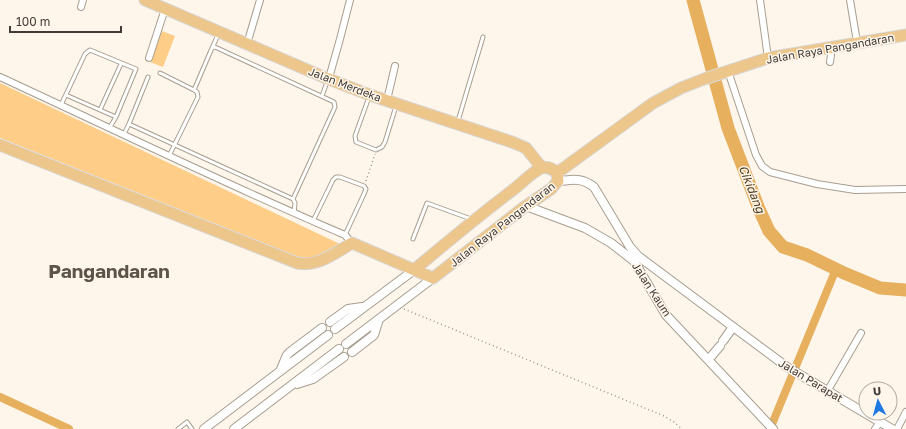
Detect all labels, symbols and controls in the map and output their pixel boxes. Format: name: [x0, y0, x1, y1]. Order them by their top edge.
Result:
scale bar: [10, 8, 121, 34]
text: 100 m: [16, 14, 50, 29]
street label: Jalan Raya Pangandaran: [765, 30, 895, 66]
street label: Jalan Merdeka: [307, 64, 383, 104]
water label: Cikidang: [736, 163, 769, 217]
street label: Jalan Raya Pangandaran: [447, 179, 557, 269]
district label: Pangandaran: [48, 259, 170, 282]
street label: Jalan Kaum: [630, 260, 674, 318]
street label: Jalan Parapat: [777, 356, 845, 404]
north arrow: [858, 381, 898, 421]
text: U: [872, 384, 882, 397]

